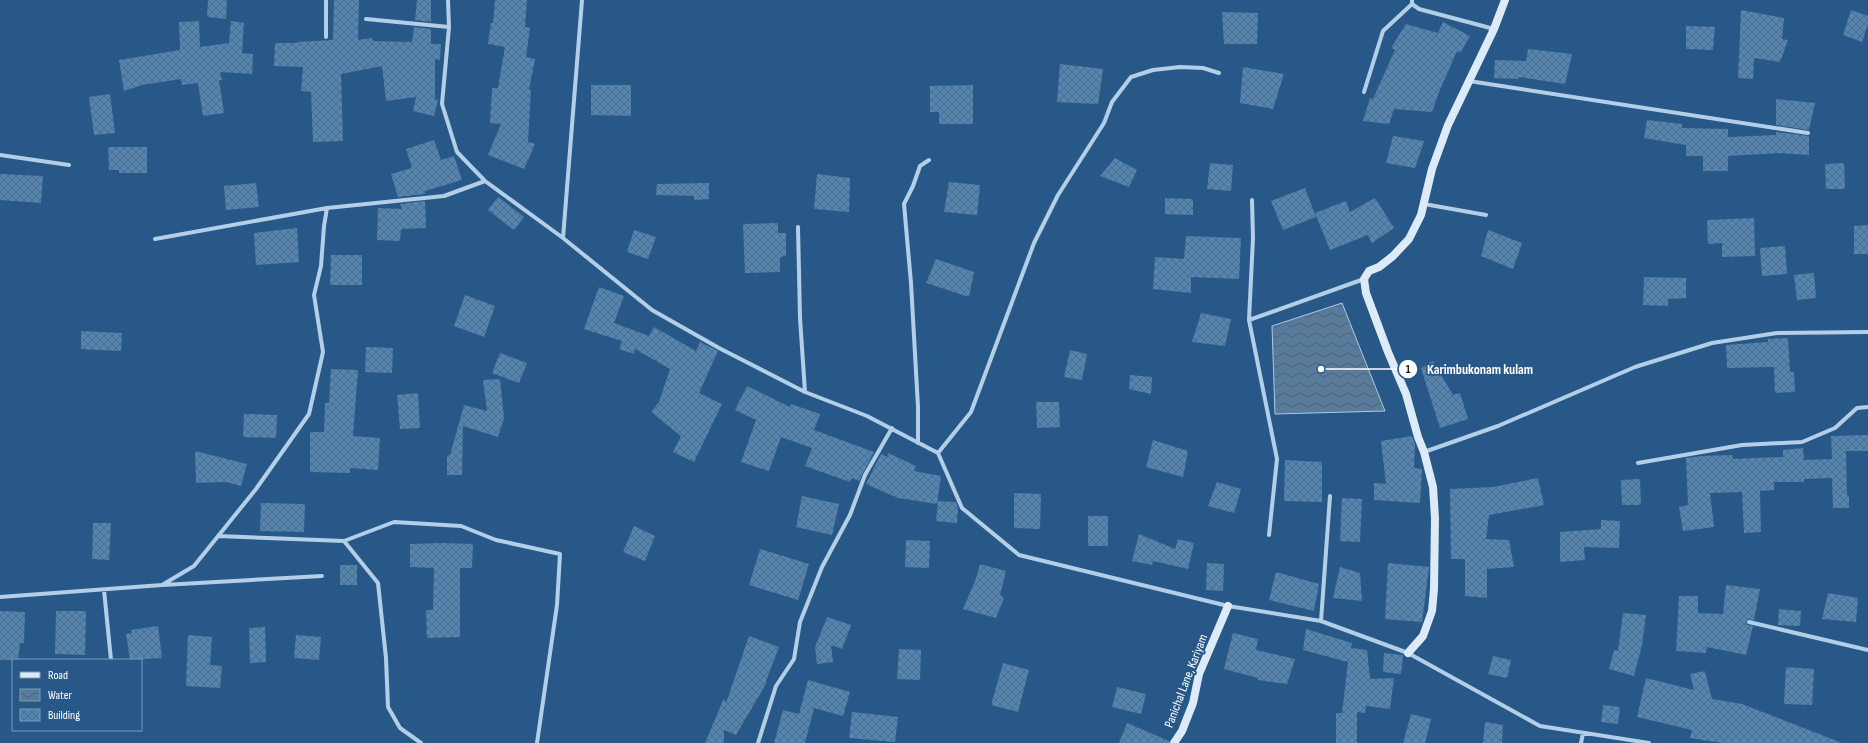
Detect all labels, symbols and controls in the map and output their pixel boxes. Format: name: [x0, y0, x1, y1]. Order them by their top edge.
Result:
callout: Karimbukonam kulam: [1398, 356, 1541, 382]
text: Karimbukonam kulam: [1427, 361, 1533, 378]
text: 1: [1406, 362, 1411, 377]
street label: Panichal Lane, Kariyam: [1161, 632, 1211, 730]
legend: [12, 659, 142, 731]
text: Road: [48, 668, 68, 683]
text: Water: [48, 688, 72, 703]
text: Building: [48, 708, 80, 723]

